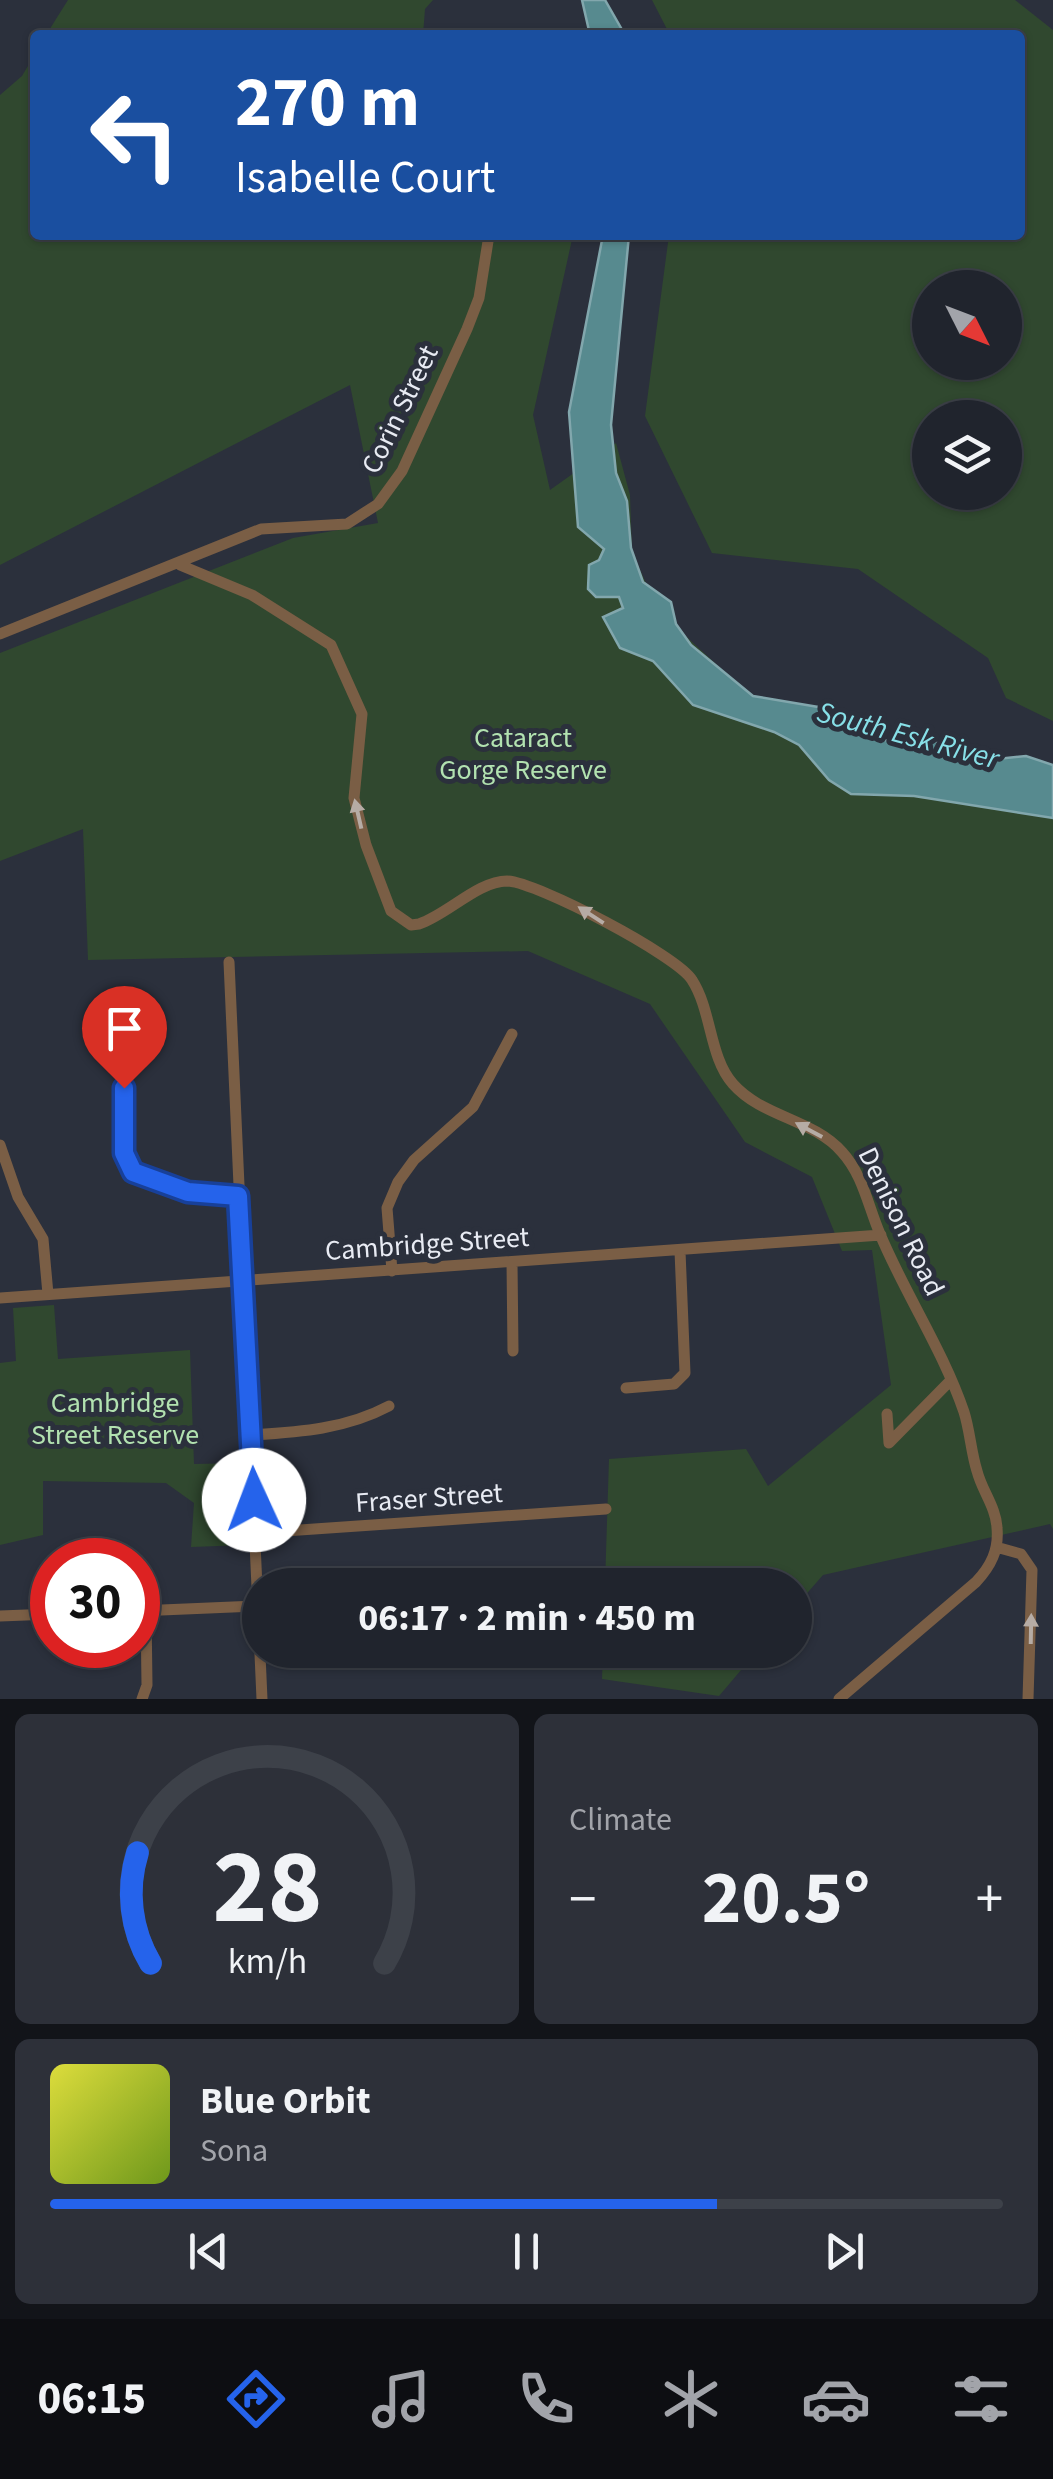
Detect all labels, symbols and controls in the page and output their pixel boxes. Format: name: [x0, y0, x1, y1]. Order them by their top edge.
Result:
text: 270 m: [235, 53, 420, 153]
icon: left: [70, 70, 200, 200]
text: Isabelle Court: [235, 146, 495, 210]
north arrow: [912, 270, 1022, 380]
map controls: [912, 270, 1022, 510]
street label: Corin Street: [351, 338, 449, 481]
button: layers: [912, 400, 1022, 510]
water label: South Esk River: [812, 691, 1005, 781]
park label: Cataract Gorge Reserve: [439, 718, 607, 790]
one-way arrow: [350, 798, 365, 829]
one-way arrow: [577, 907, 604, 925]
pin: [82, 986, 167, 1089]
icon: arrive: [97, 1001, 152, 1056]
one-way arrow: [795, 1121, 824, 1138]
street label: Denison Road: [848, 1140, 954, 1303]
street label: Cambridge Street: [324, 1217, 531, 1271]
park label: Cambridge Street Reserve: [31, 1383, 199, 1455]
position arrow: [202, 1448, 306, 1552]
street label: Fraser Street: [354, 1473, 505, 1523]
speed limit sign: 30: [30, 1538, 160, 1668]
text: 06:17 · 2 min · 450 m: [358, 1591, 696, 1645]
one-way arrow: [1023, 1613, 1039, 1645]
text: Climate: [569, 1797, 672, 1843]
text: 28: [212, 1815, 322, 1963]
text: 20.5°: [702, 1845, 870, 1952]
text: −: [569, 1861, 596, 1939]
text: +: [976, 1861, 1003, 1939]
text: km/h: [227, 1936, 307, 1987]
text: Blue Orbit: [200, 2074, 371, 2128]
text: Sona: [200, 2128, 268, 2174]
icon: previous: [181, 2224, 236, 2279]
icon: pause: [499, 2224, 554, 2279]
icon: next: [817, 2224, 872, 2279]
icon: directions: [221, 2364, 291, 2434]
icon: music: [366, 2364, 436, 2434]
icon: phone: [511, 2364, 581, 2434]
icon: climate: [656, 2364, 726, 2434]
icon: car: [801, 2364, 871, 2434]
icon: filters: [946, 2364, 1016, 2434]
text: 06:15: [37, 2367, 146, 2431]

